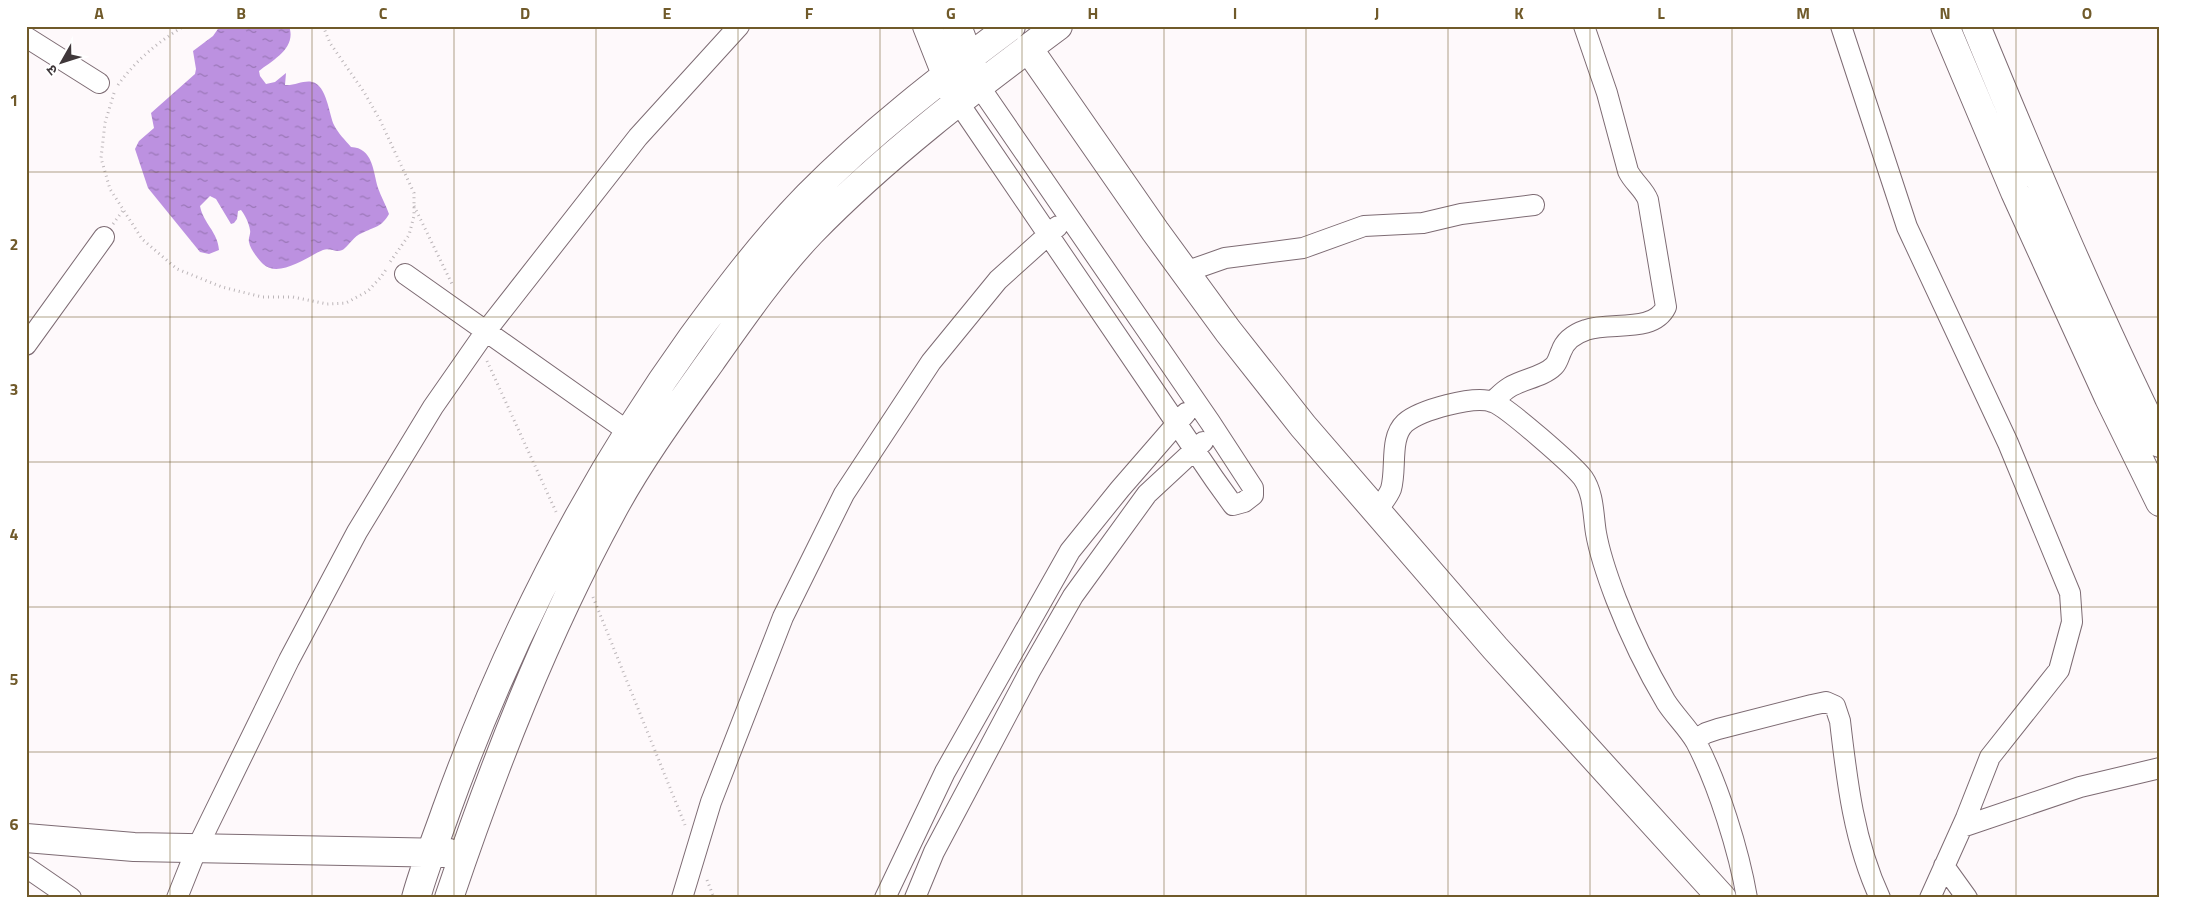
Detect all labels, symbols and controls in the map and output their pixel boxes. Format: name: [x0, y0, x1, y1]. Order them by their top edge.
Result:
text: A: [94, 1, 104, 25]
text: B: [236, 1, 246, 25]
text: C: [379, 1, 388, 25]
text: D: [520, 1, 530, 25]
text: E: [663, 1, 672, 25]
text: F: [805, 1, 814, 25]
text: G: [946, 1, 956, 25]
text: H: [1088, 1, 1098, 25]
text: I: [1233, 1, 1237, 25]
text: J: [1375, 1, 1379, 25]
text: K: [1514, 1, 1524, 25]
text: L: [1657, 1, 1665, 25]
text: M: [1796, 1, 1810, 25]
text: N: [1939, 1, 1951, 25]
text: O: [2082, 1, 2092, 25]
north arrow: [38, 38, 88, 88]
text: उ: [40, 60, 62, 80]
text: 1: [10, 88, 18, 112]
text: 2: [10, 232, 18, 256]
text: 3: [10, 377, 18, 401]
text: 4: [10, 522, 19, 546]
text: 5: [10, 667, 19, 691]
text: 6: [10, 812, 19, 836]

